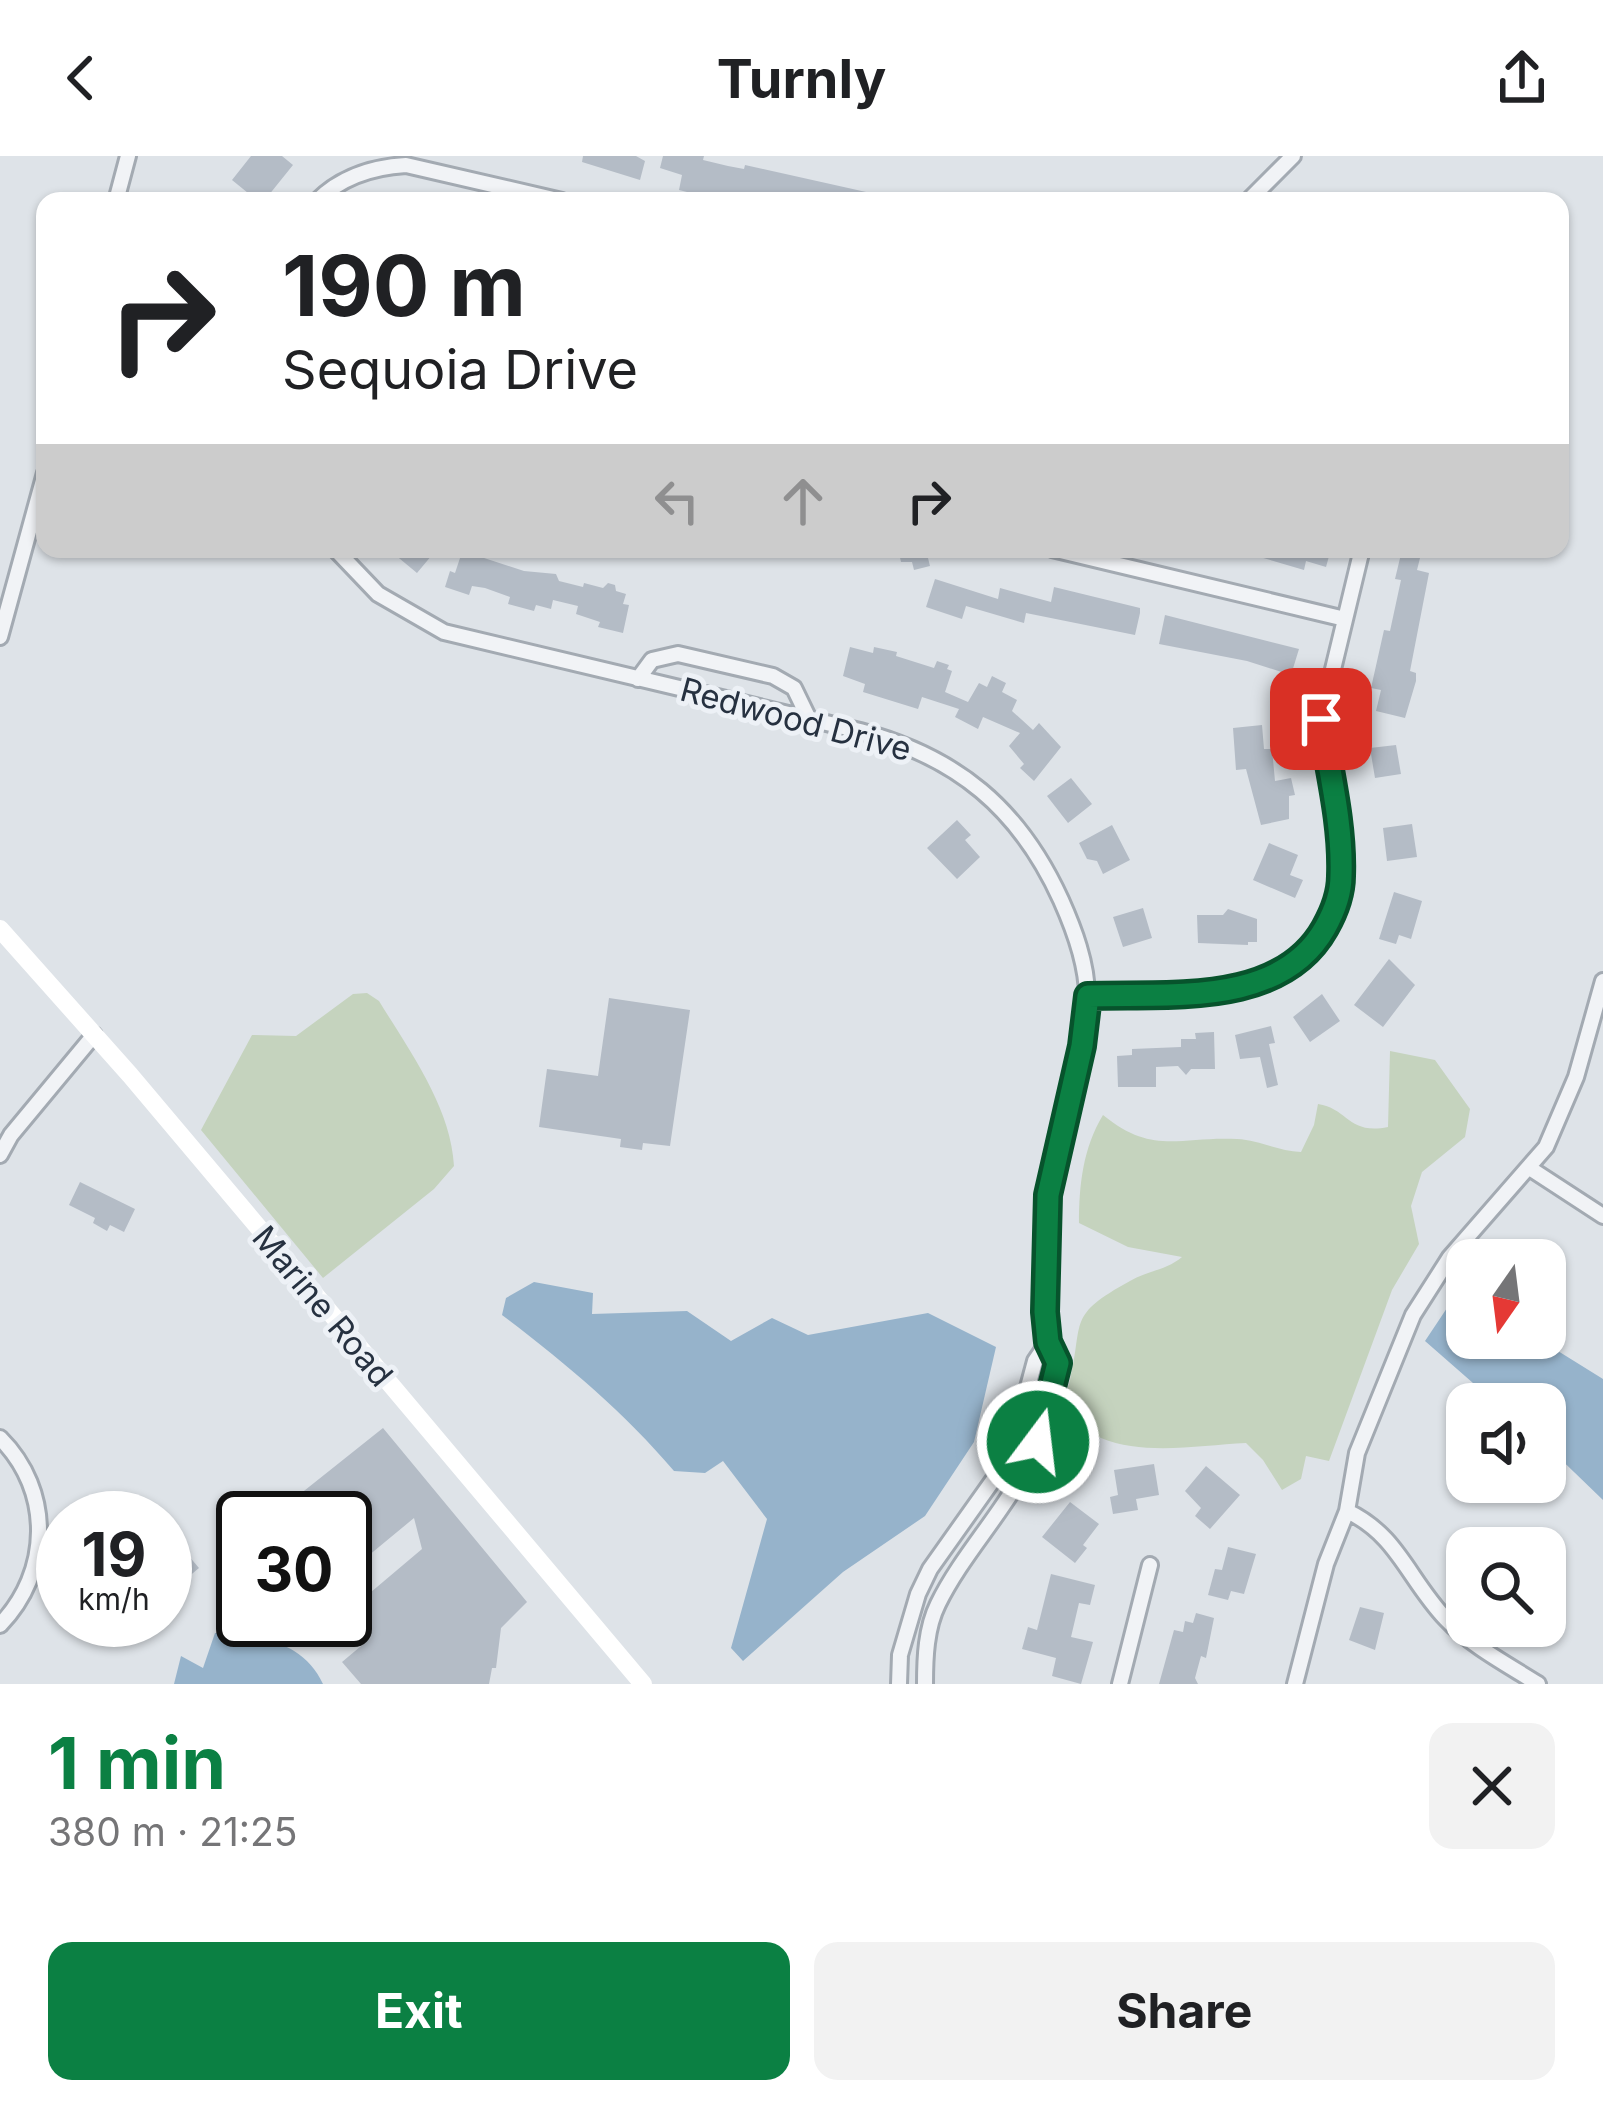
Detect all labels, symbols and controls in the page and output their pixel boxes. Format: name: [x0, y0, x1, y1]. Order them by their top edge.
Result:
icon: back: [48, 45, 114, 111]
icon: share: [1489, 45, 1555, 111]
text: Turnly: [717, 46, 886, 111]
text: 190 m: [282, 235, 526, 336]
icon: right: [84, 240, 240, 396]
text: Sequoia Drive: [282, 337, 638, 402]
icon: left: [644, 468, 710, 534]
icon: ahead: [770, 468, 836, 534]
icon: right: [896, 468, 962, 534]
pin: [1270, 668, 1372, 770]
street label: Redwood Drive: [676, 669, 916, 769]
icon: arrive: [1288, 686, 1354, 752]
street label: Marine Road: [244, 1218, 402, 1394]
north arrow: [1446, 1239, 1566, 1359]
map controls: [1446, 1239, 1566, 1647]
position arrow: [975, 1379, 1101, 1505]
button: sound: [1446, 1383, 1566, 1503]
speed limit sign: 30: [216, 1491, 372, 1647]
text: 19: [82, 1518, 146, 1590]
button: search: [1446, 1527, 1566, 1647]
text: km/h: [78, 1581, 150, 1617]
text: 1 min: [48, 1719, 226, 1806]
button: close: [1429, 1723, 1555, 1849]
text: 380 m · 21:25: [48, 1808, 298, 1855]
button: Exit: [48, 1942, 790, 2080]
button: Share: [814, 1942, 1555, 2080]

